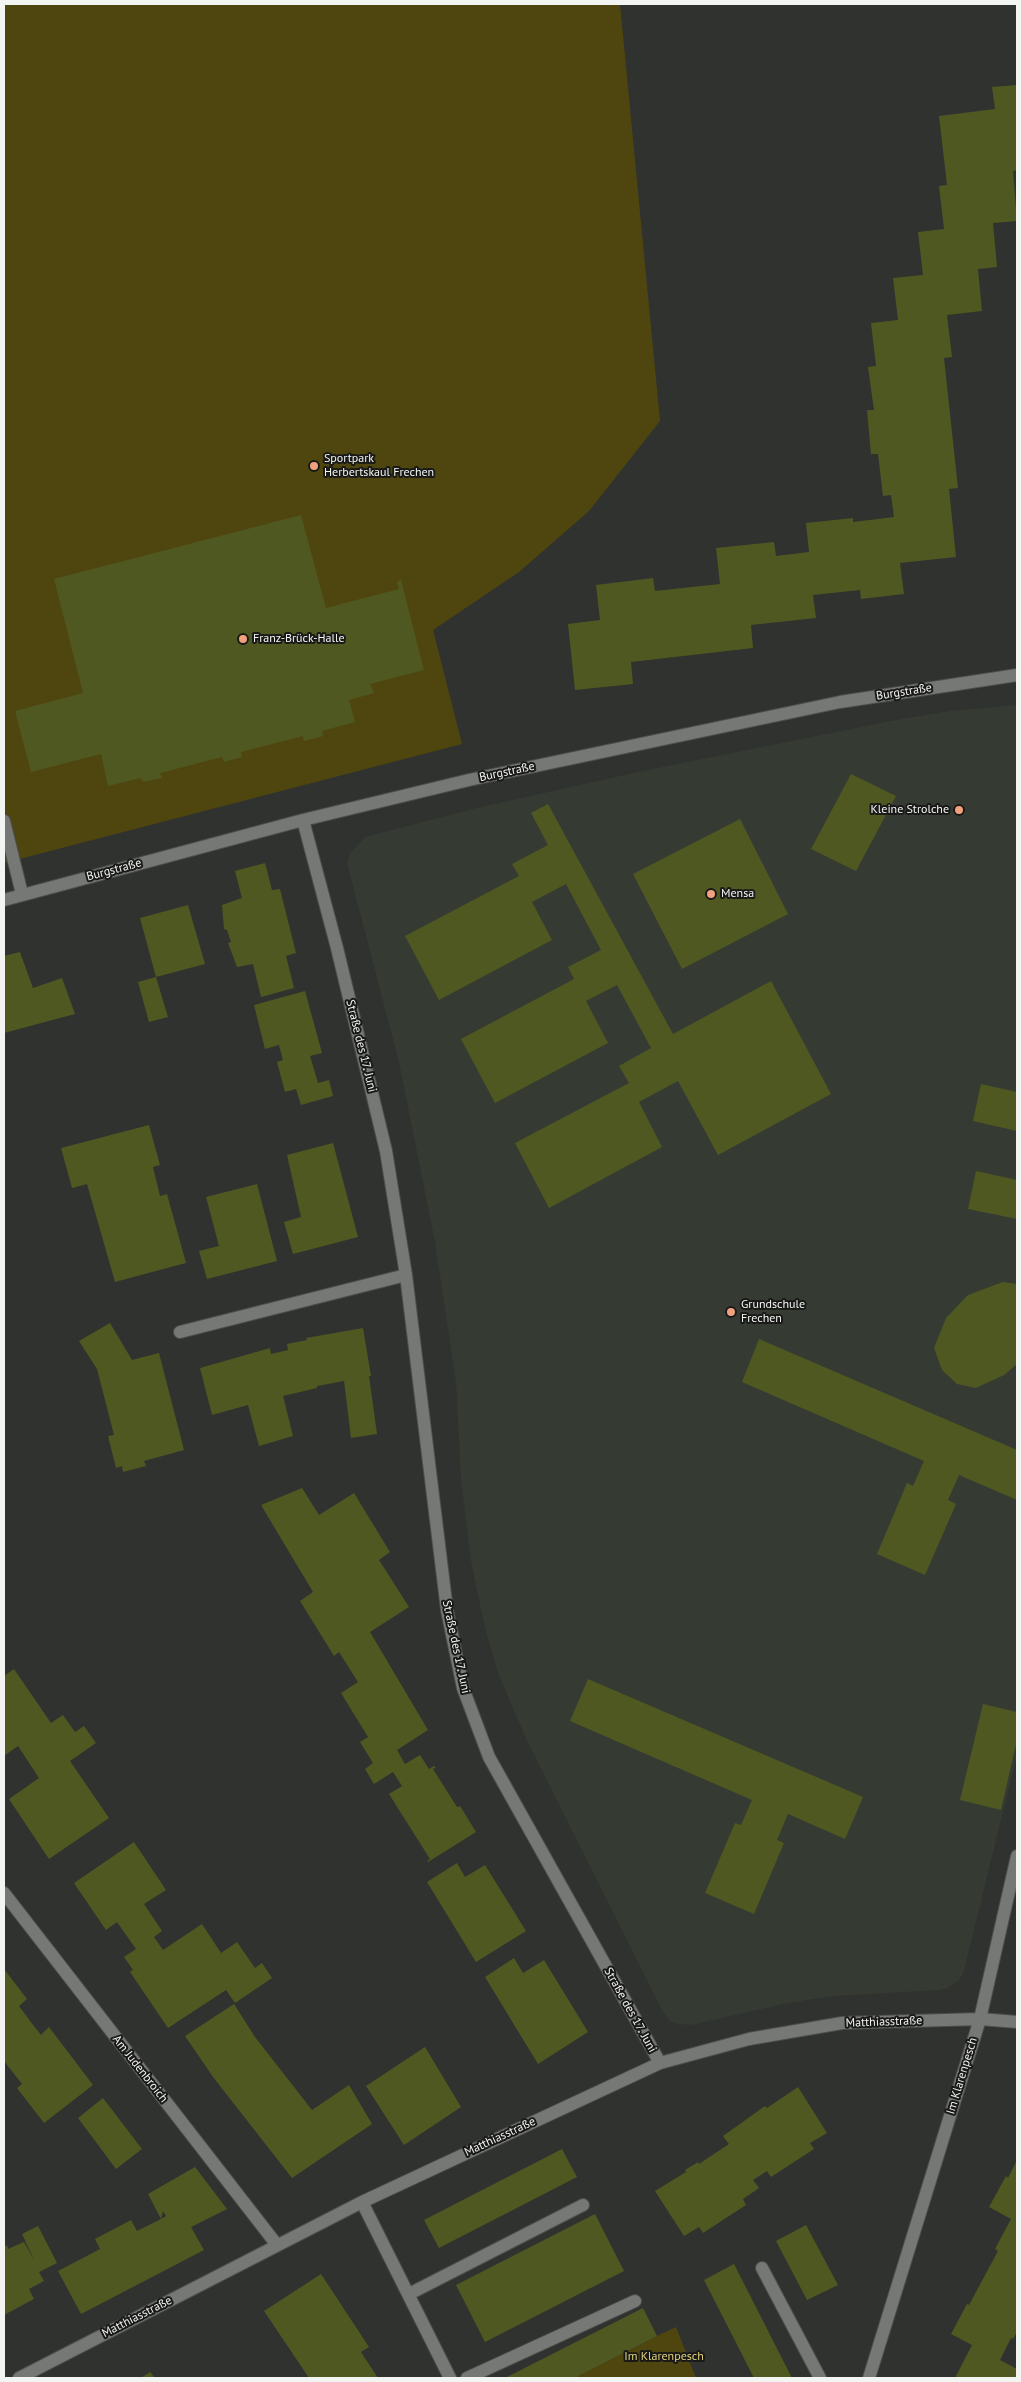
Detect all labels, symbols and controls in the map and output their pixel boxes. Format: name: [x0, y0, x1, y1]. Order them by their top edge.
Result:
place label: Sportpark Herbertskaul Frechen: [324, 452, 434, 480]
marker: Sportpark Herbertskaul Frechen: [308, 460, 320, 472]
place label: Franz-Brück-Halle: [253, 632, 345, 646]
marker: Franz-Brück-Halle: [237, 633, 249, 645]
street label: Burgstraße: [875, 680, 933, 704]
street label: Burgstraße: [478, 759, 536, 785]
place label: Kleine Strolche: [870, 803, 949, 817]
marker: Kleine Strolche: [953, 804, 965, 816]
street label: Burgstraße: [85, 856, 143, 884]
place label: Mensa: [721, 887, 754, 901]
marker: Mensa: [705, 888, 717, 900]
street label: Straße des 17. Juni: [343, 998, 379, 1094]
place label: Grundschule Frechen: [741, 1298, 805, 1326]
marker: Grundschule Frechen: [725, 1306, 737, 1318]
street label: Straße des 17. Juni: [439, 1599, 473, 1695]
street label: Straße des 17. Juni: [601, 1965, 659, 2055]
street label: Matthiasstraße: [845, 2013, 923, 2031]
street label: Am Judenbroich: [109, 2033, 171, 2105]
street label: Im Klarenpesch: [943, 2036, 981, 2116]
street label: Matthiasstraße: [462, 2114, 538, 2160]
street label: Matthiasstraße: [100, 2293, 174, 2341]
park label: Im Klarenpesch: [624, 2350, 704, 2364]

